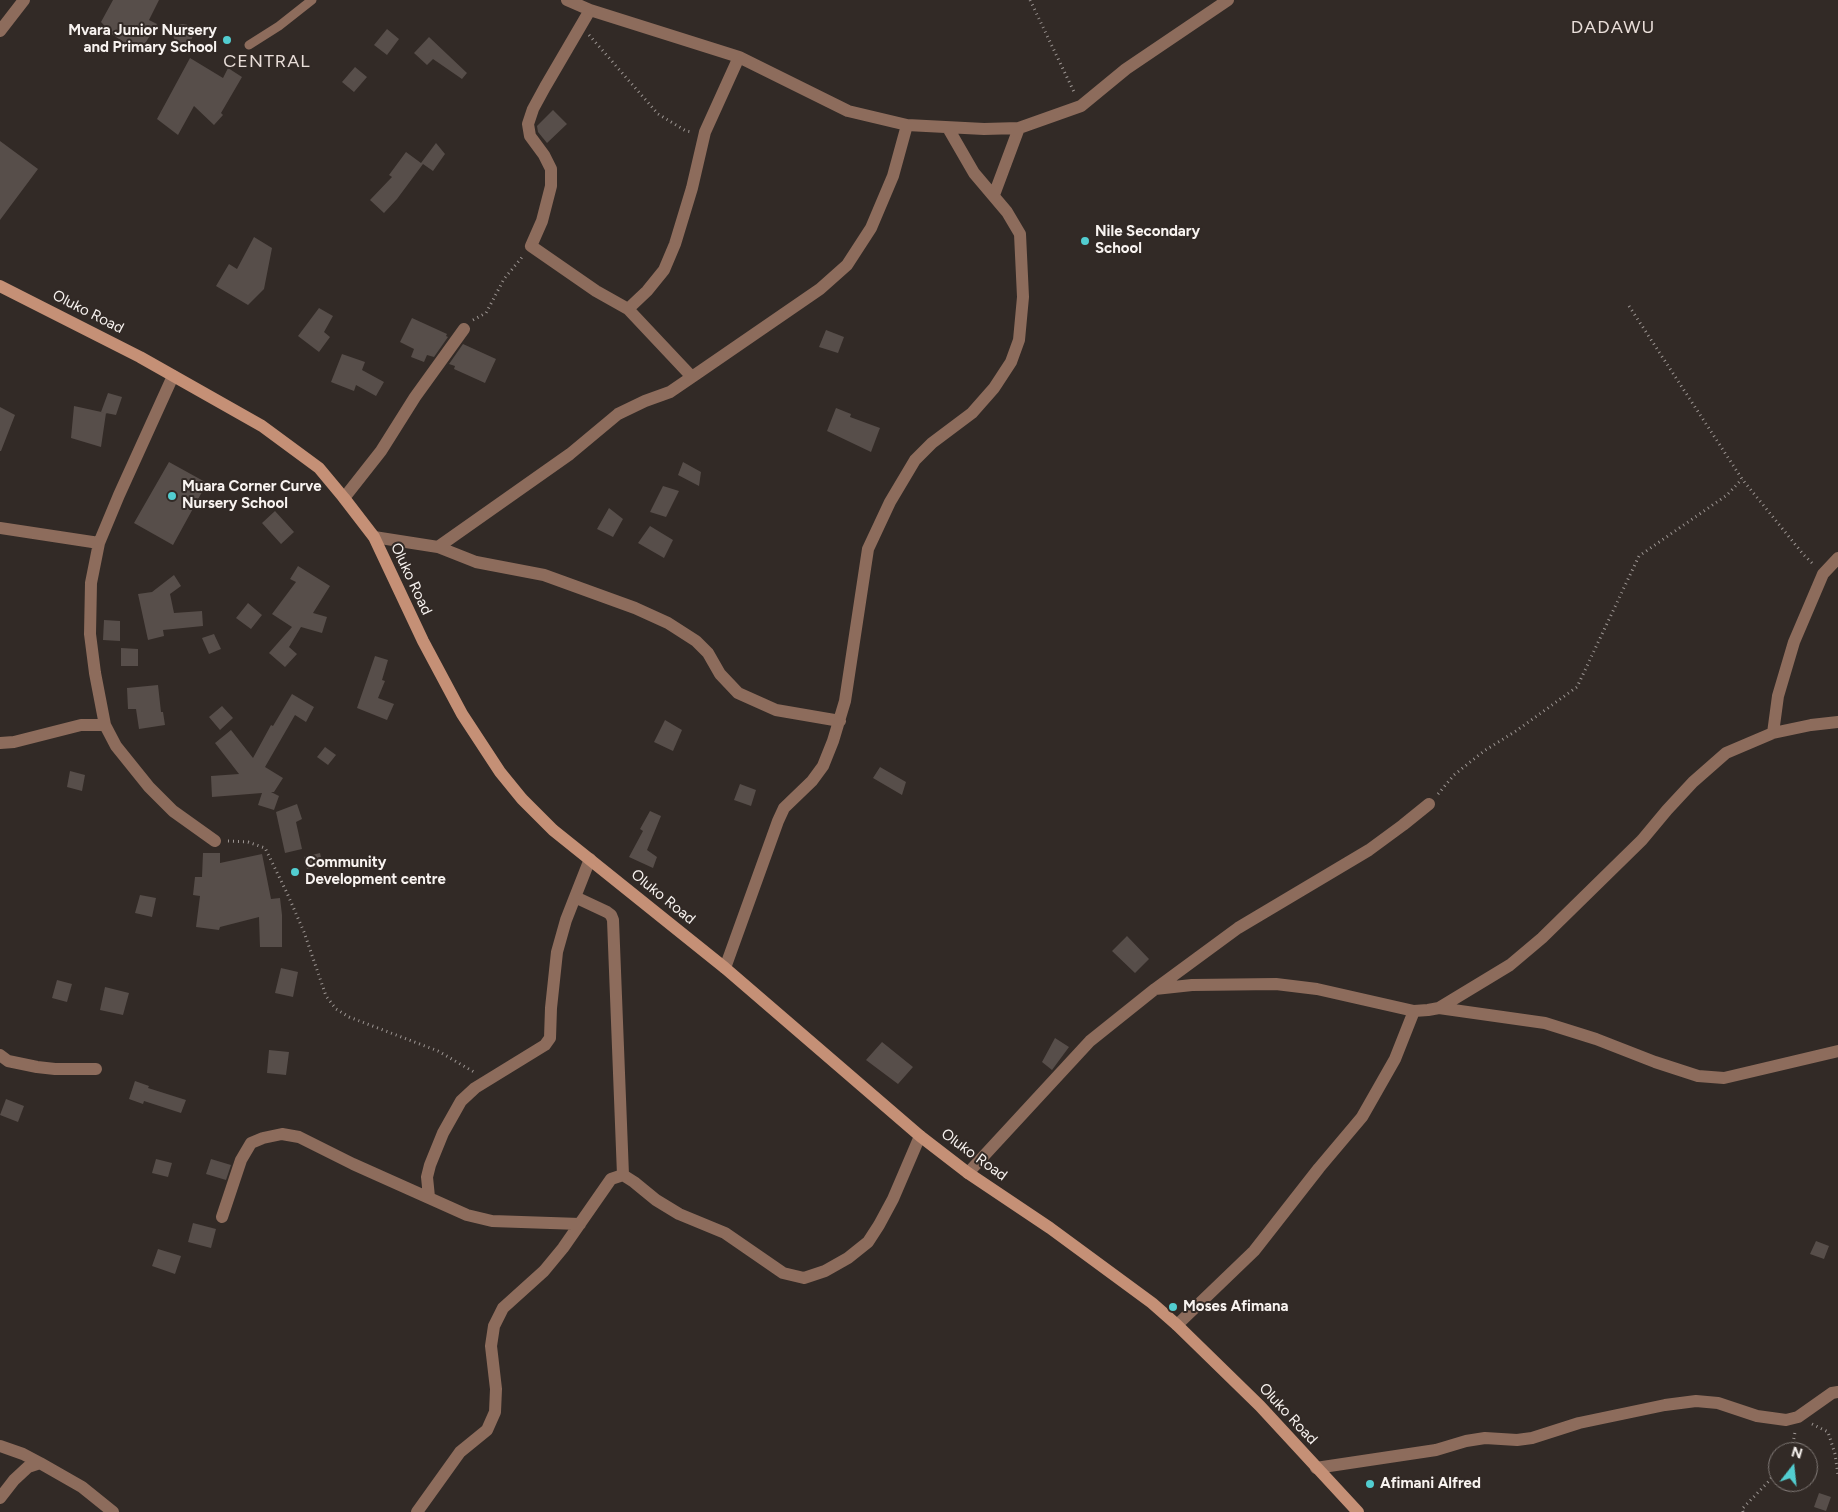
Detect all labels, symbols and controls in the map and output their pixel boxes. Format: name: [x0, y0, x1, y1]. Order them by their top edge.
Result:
district label: DADAWU: [1570, 17, 1656, 39]
place label: Mvara Junior Nursery and Primary School: [68, 22, 217, 57]
marker: Mvara Junior Nursery and Primary School: [221, 34, 233, 46]
district label: CENTRAL: [222, 51, 312, 73]
place label: Nile Secondary School: [1095, 223, 1200, 258]
marker: Nile Secondary School: [1079, 235, 1091, 247]
street label: Oluko Road: [49, 286, 127, 338]
place label: Muara Corner Curve Nursery School: [182, 478, 321, 513]
marker: Muara Corner Curve Nursery School: [166, 490, 178, 502]
street label: Oluko Road: [386, 540, 436, 618]
place label: Community Development centre: [305, 854, 446, 889]
marker: Community Development centre: [289, 866, 301, 878]
street label: Oluko Road: [627, 866, 699, 928]
street label: Oluko Road: [937, 1125, 1011, 1185]
place label: Moses Afimana: [1183, 1298, 1289, 1316]
marker: Moses Afimana: [1167, 1301, 1179, 1313]
street label: Oluko Road: [1255, 1380, 1321, 1448]
north arrow: [1768, 1442, 1818, 1492]
text: N: [1789, 1443, 1805, 1463]
place label: Afimani Alfred: [1380, 1475, 1481, 1493]
marker: Afimani Alfred: [1364, 1478, 1376, 1490]

